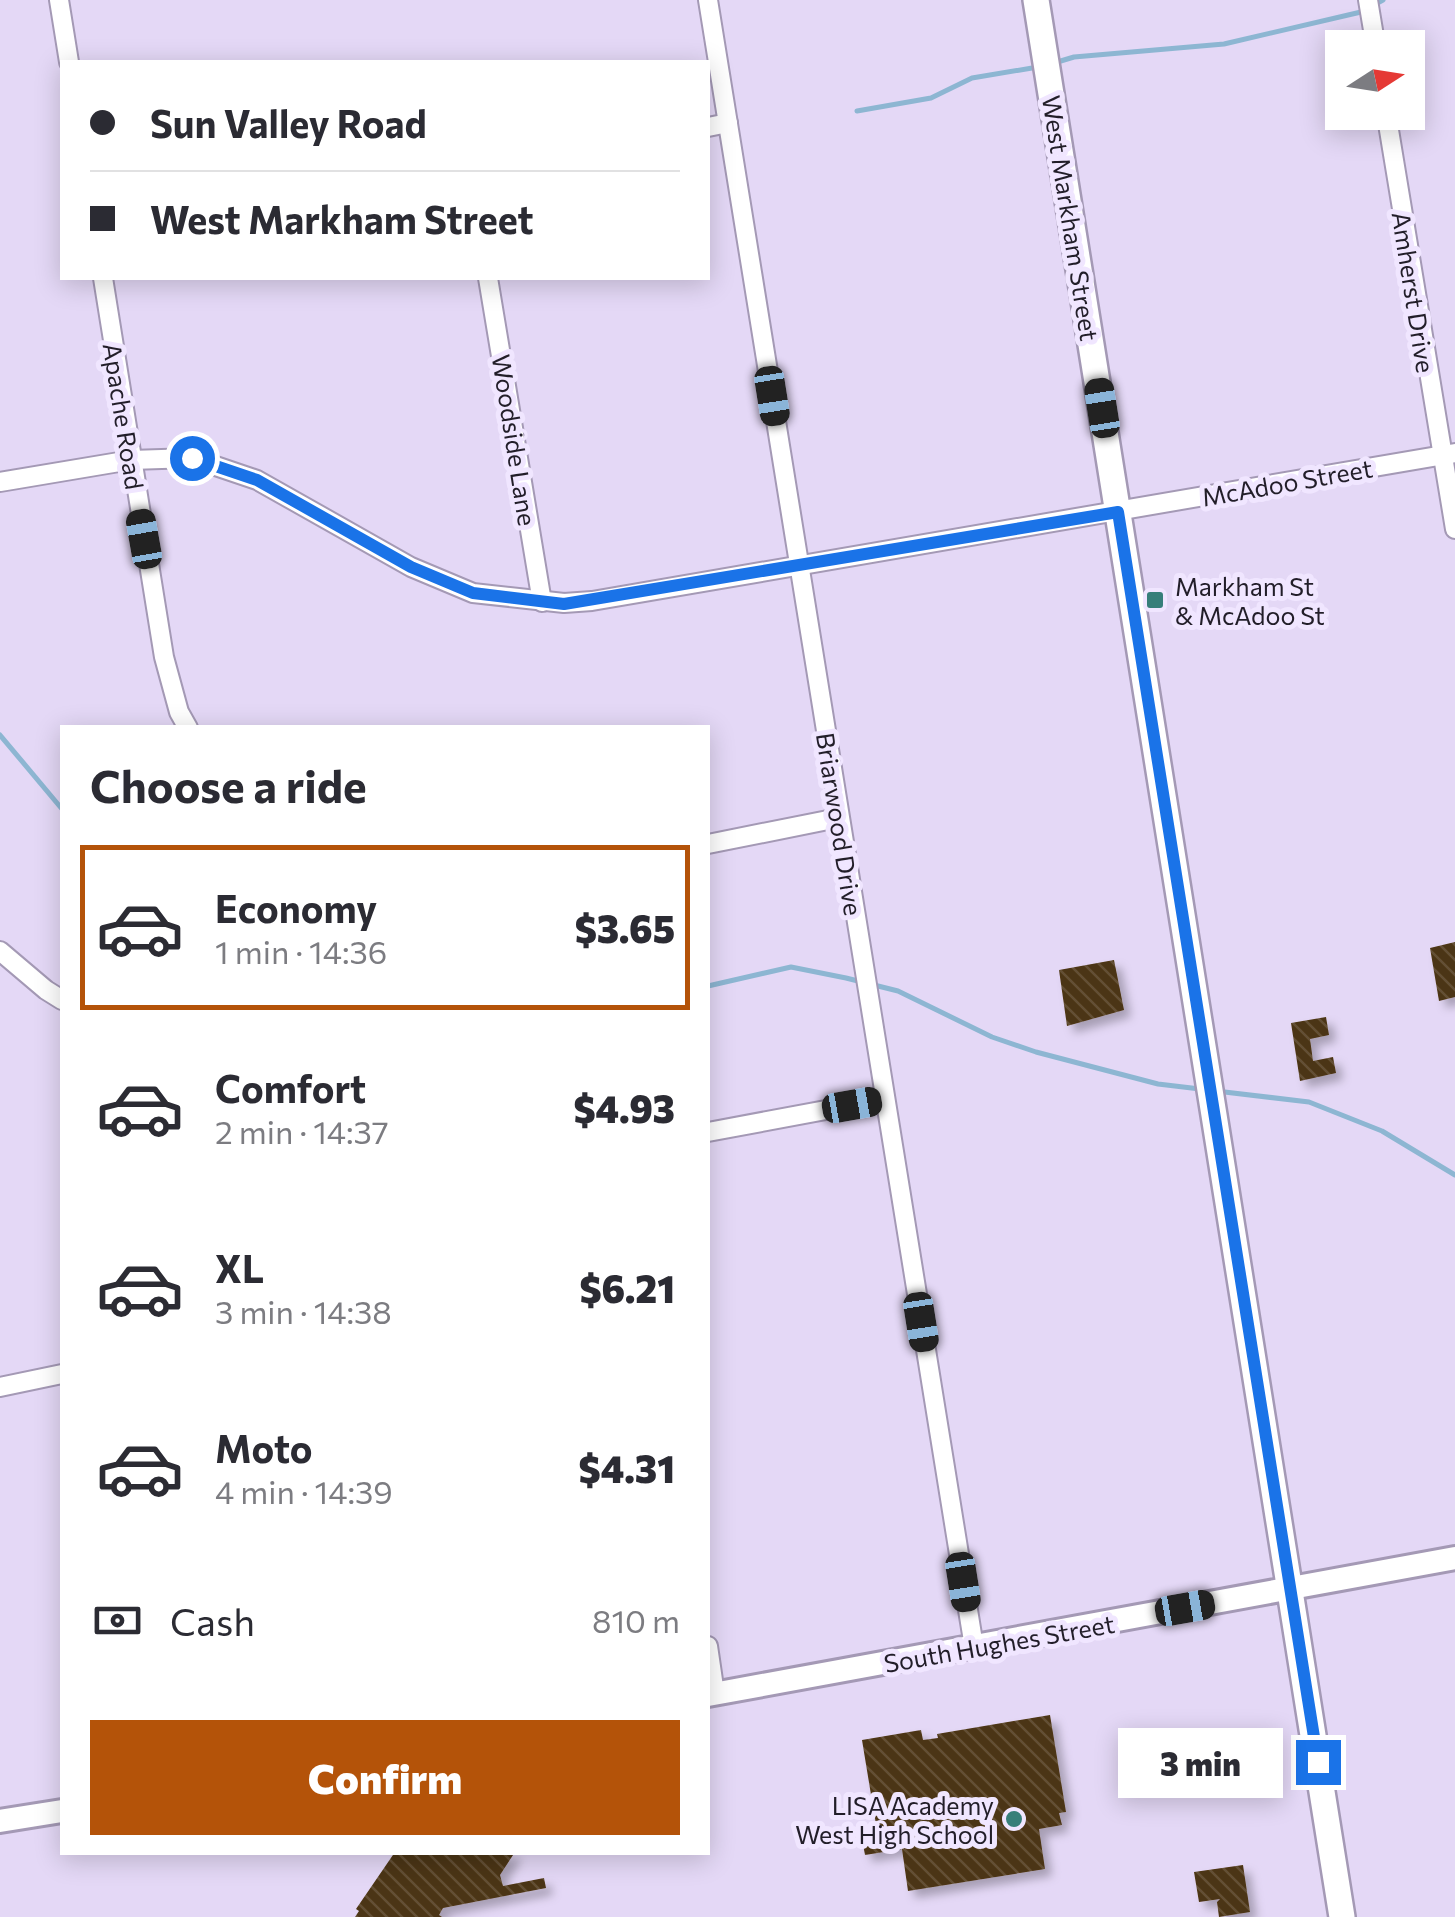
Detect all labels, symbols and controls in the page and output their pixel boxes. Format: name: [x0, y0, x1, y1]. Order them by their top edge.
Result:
north arrow: [1325, 30, 1425, 130]
map controls: [1325, 30, 1425, 130]
street label: West Markham Street: [1037, 93, 1105, 343]
text: Sun Valley Road: [150, 99, 427, 146]
text: West Markham Street: [150, 195, 534, 242]
street label: Amherst Drive: [1386, 209, 1442, 375]
street label: Apache Road: [98, 340, 150, 492]
street label: Woodside Lane: [487, 352, 543, 528]
car: [752, 364, 792, 428]
car: [1082, 376, 1122, 440]
route start: [170, 436, 215, 481]
street label: McAdoo Street: [1199, 452, 1375, 512]
car: [124, 507, 164, 571]
place label: Markham St & McAdoo St: [1175, 571, 1325, 630]
marker: Markham St & McAdoo St: [1144, 589, 1166, 611]
street label: Briarwood Drive: [811, 730, 869, 918]
text: Choose a ride: [90, 757, 367, 812]
icon: car: [95, 883, 185, 973]
text: Economy: [215, 884, 377, 931]
text: $3.65: [575, 904, 675, 951]
text: 1 min · 14:36: [215, 931, 387, 971]
icon: car: [95, 1063, 185, 1153]
text: Comfort: [215, 1064, 366, 1111]
text: $4.93: [573, 1084, 675, 1131]
car: [820, 1085, 884, 1125]
text: 2 min · 14:37: [215, 1111, 389, 1151]
icon: car: [95, 1243, 185, 1333]
text: XL: [215, 1244, 264, 1291]
text: $6.21: [579, 1264, 675, 1311]
car: [901, 1290, 941, 1354]
text: 3 min · 14:38: [215, 1291, 392, 1331]
icon: car: [95, 1423, 185, 1513]
text: Moto: [215, 1424, 313, 1471]
text: $4.31: [579, 1444, 675, 1491]
text: 4 min · 14:39: [215, 1471, 393, 1511]
car: [943, 1550, 983, 1614]
car: [1153, 1588, 1217, 1628]
icon: cash: [90, 1593, 145, 1648]
text: Cash: [170, 1597, 255, 1644]
text: 810 m: [592, 1600, 680, 1640]
street label: South Hughes Street: [881, 1608, 1117, 1678]
button: Confirm: [90, 1720, 680, 1835]
callout: 3 min: [1118, 1727, 1283, 1797]
route end: [1296, 1740, 1341, 1785]
text: 3 min: [1160, 1743, 1241, 1783]
place label: LISA Academy West High School: [795, 1790, 994, 1849]
marker: LISA Academy West High School: [1003, 1808, 1025, 1830]

